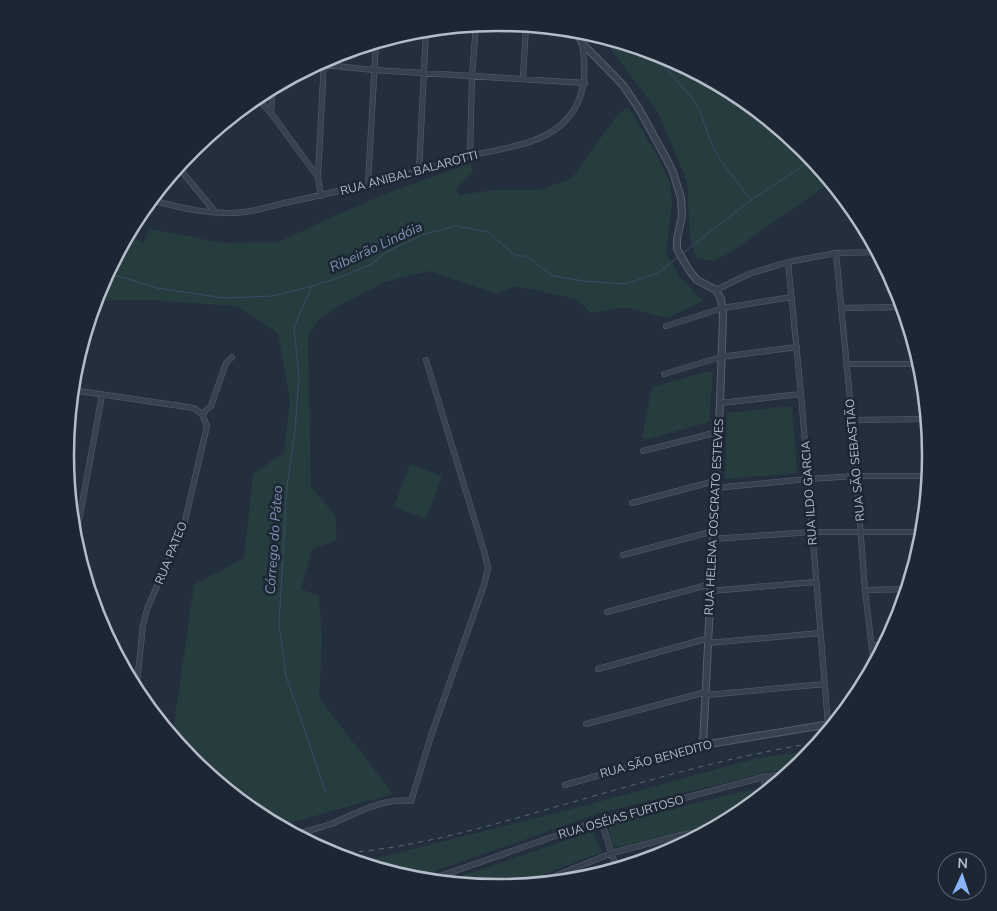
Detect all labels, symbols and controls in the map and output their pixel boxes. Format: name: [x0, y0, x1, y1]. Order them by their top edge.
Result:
street label: RUA ANIBAL BALAROTTI: [338, 147, 480, 199]
water label: Ribeirão Lindóia: [326, 217, 426, 277]
street label: RUA SÃO SEBASTIÃO: [842, 398, 868, 522]
street label: RUA HELENA COSCRATO ESTEVES: [701, 418, 727, 616]
street label: RUA ILDO GARCIA: [797, 440, 821, 546]
water label: Córrego do Páteo: [261, 485, 287, 595]
street label: RUA PATEO: [151, 519, 191, 587]
street label: RUA SÃO BENEDITO: [598, 736, 714, 782]
street label: RUA OSÉIAS FURTOSO: [556, 791, 686, 843]
north arrow: [937, 851, 987, 901]
text: N: [957, 854, 968, 873]

